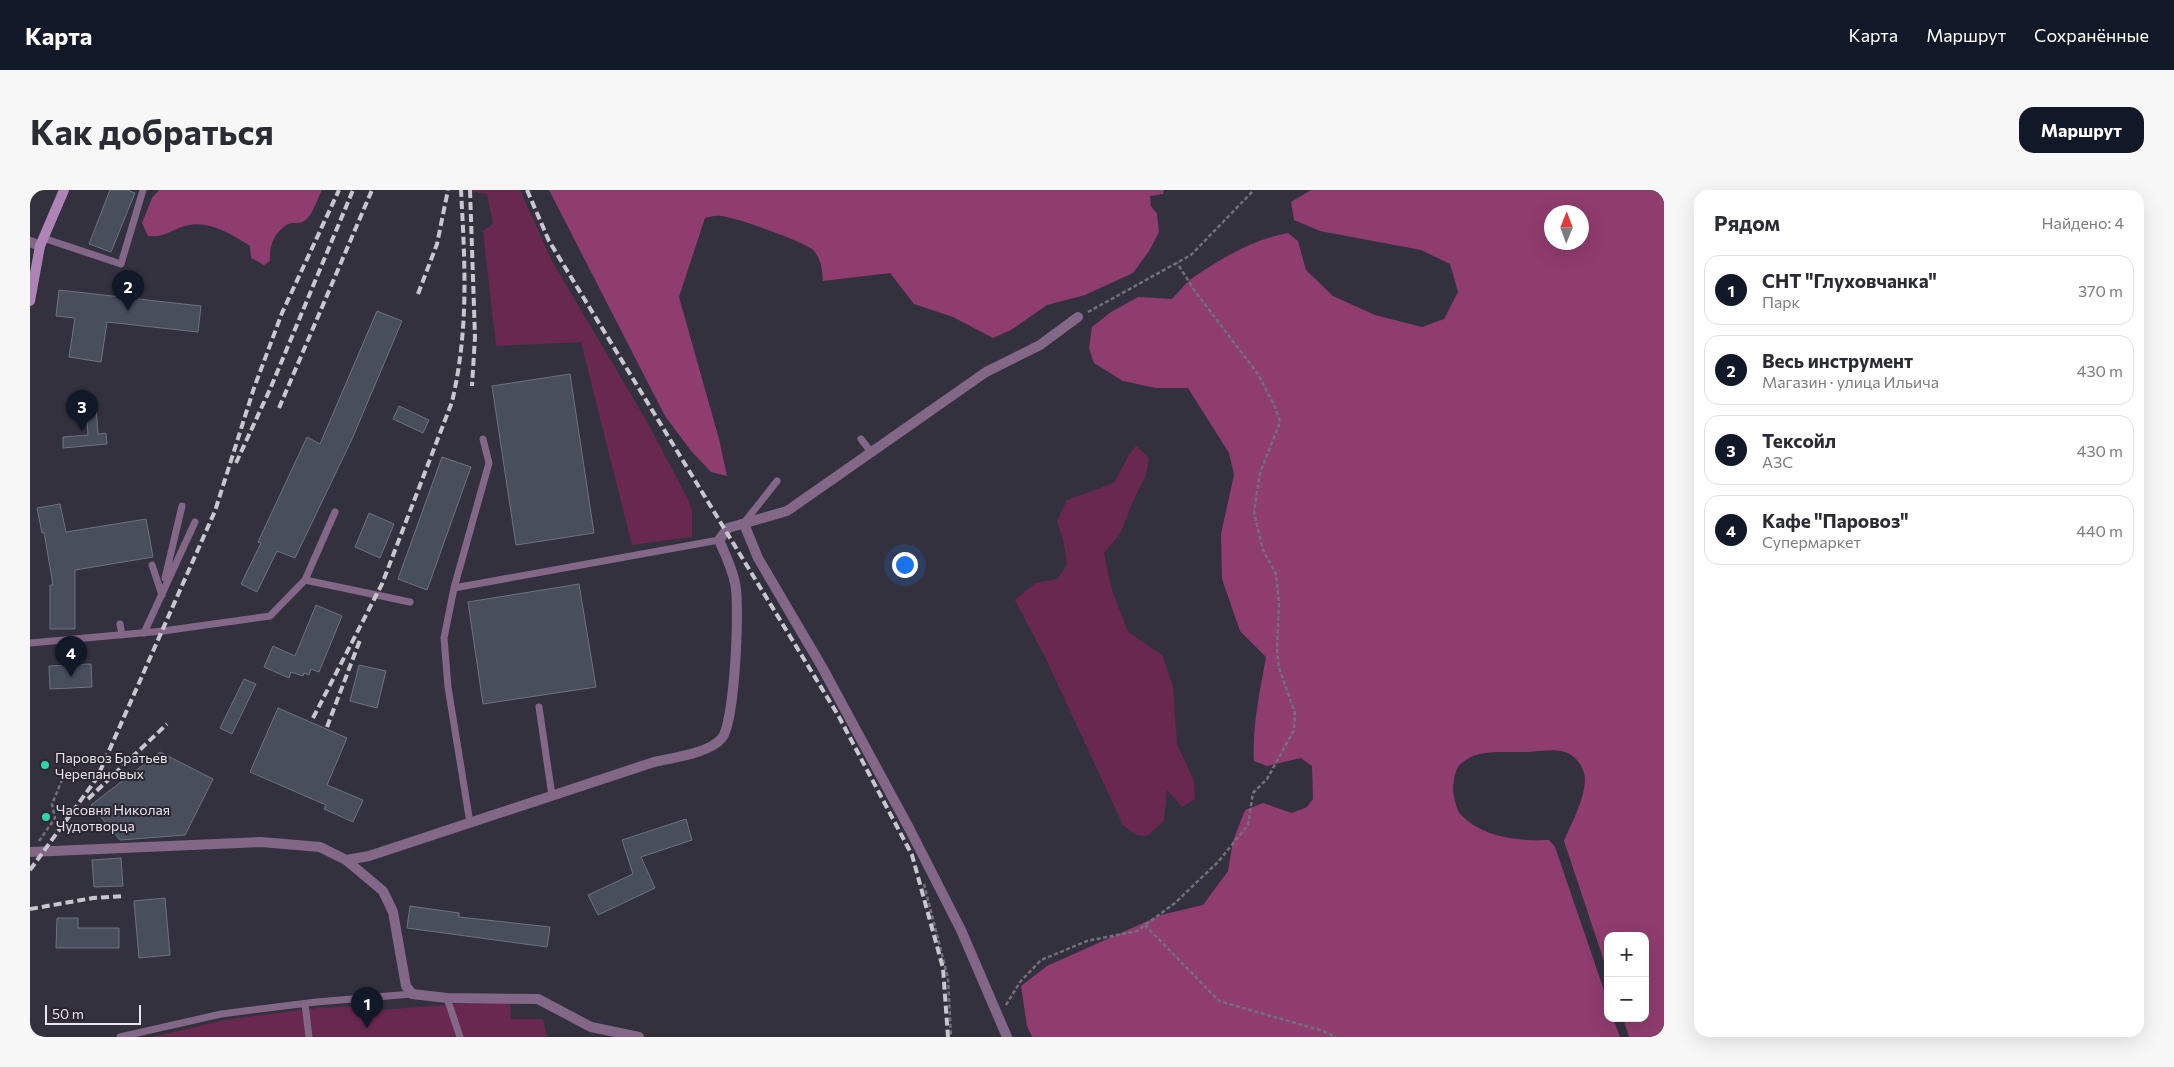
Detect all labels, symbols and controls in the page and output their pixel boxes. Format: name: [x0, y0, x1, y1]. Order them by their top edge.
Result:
text: Карта: [25, 21, 92, 50]
text: Карта: [1849, 24, 1898, 46]
text: Маршрут: [1926, 24, 2006, 46]
text: Сохранённые: [2034, 24, 2149, 46]
button: Маршрут: [2019, 107, 2144, 153]
text: Как добраться: [30, 109, 274, 152]
north arrow: [1544, 205, 1589, 250]
text: Рядом: [1714, 210, 1780, 235]
text: Найдено: 4: [2042, 213, 2124, 232]
text: СНТ "Глуховчанка": [1762, 269, 1937, 292]
pin: 2: [112, 270, 144, 311]
text: 1: [1727, 281, 1735, 300]
text: 370 m: [2078, 281, 2123, 300]
text: Парк: [1762, 292, 1800, 311]
text: Весь инструмент: [1762, 349, 1913, 372]
text: 2: [1726, 361, 1736, 380]
text: 430 m: [2077, 361, 2123, 380]
text: Магазин · улица Ильича: [1762, 372, 1939, 391]
pin: 3: [66, 390, 98, 431]
text: Тексойл: [1762, 429, 1836, 452]
text: 3: [1726, 441, 1736, 460]
text: 430 m: [2077, 441, 2123, 460]
text: АЗС: [1762, 452, 1793, 471]
text: Кафе "Паровоз": [1762, 509, 1909, 532]
text: 4: [1726, 521, 1736, 540]
text: 440 m: [2076, 521, 2123, 540]
text: Супермаркет: [1762, 532, 1861, 551]
your location: [892, 552, 918, 578]
pin: 4: [55, 636, 87, 677]
place label: Паровоз Братьев Черепановых: [55, 749, 167, 782]
marker: Паровоз Братьев Черепановых: [39, 759, 51, 771]
place label: Часовня Николая Чудотворца: [56, 801, 170, 834]
marker: Часовня Николая Чудотворца: [40, 811, 52, 823]
map controls: [1604, 932, 1649, 1022]
button: +: [1604, 932, 1649, 977]
button: −: [1604, 977, 1649, 1022]
pin: 1: [351, 987, 383, 1028]
scale bar: [45, 1002, 141, 1025]
text: 50 m: [52, 1005, 84, 1022]

